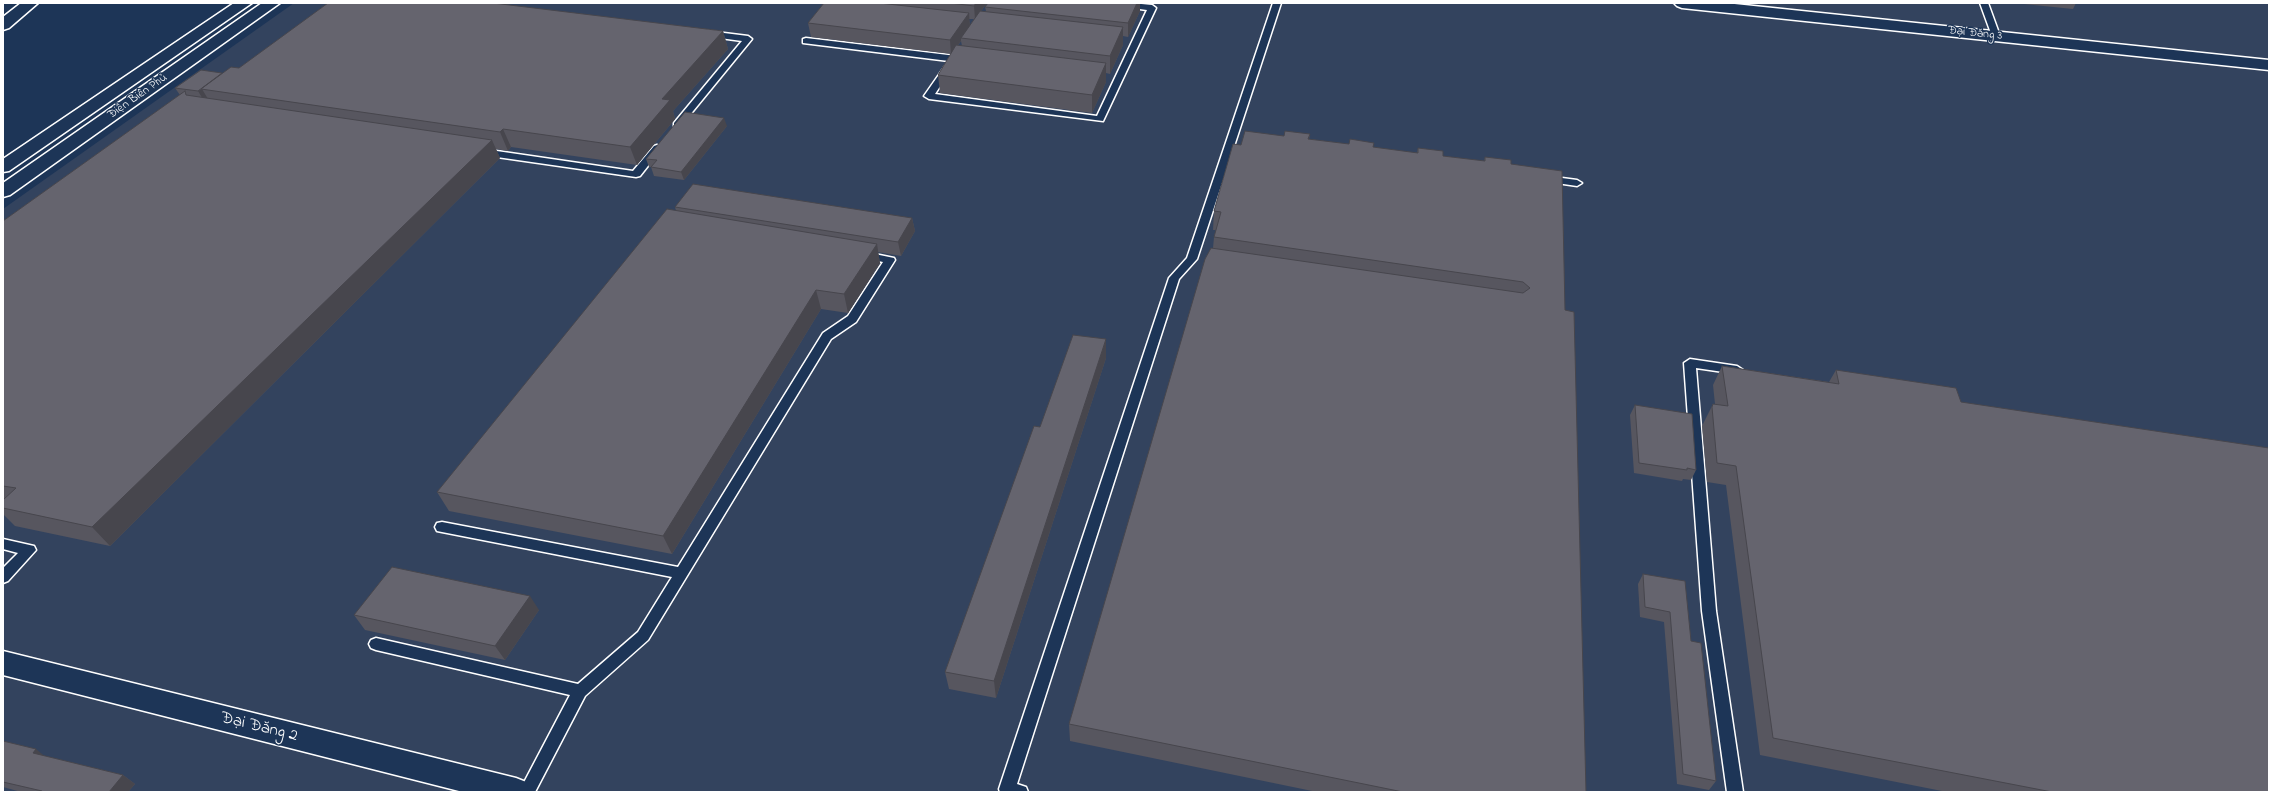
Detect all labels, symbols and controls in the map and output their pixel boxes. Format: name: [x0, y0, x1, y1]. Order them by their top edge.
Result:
street label: Đại Đăng 3: [1947, 24, 2003, 44]
street label: Điện Biên Phủ: [105, 71, 171, 123]
street label: Đại Đăng 2: [218, 709, 300, 747]

